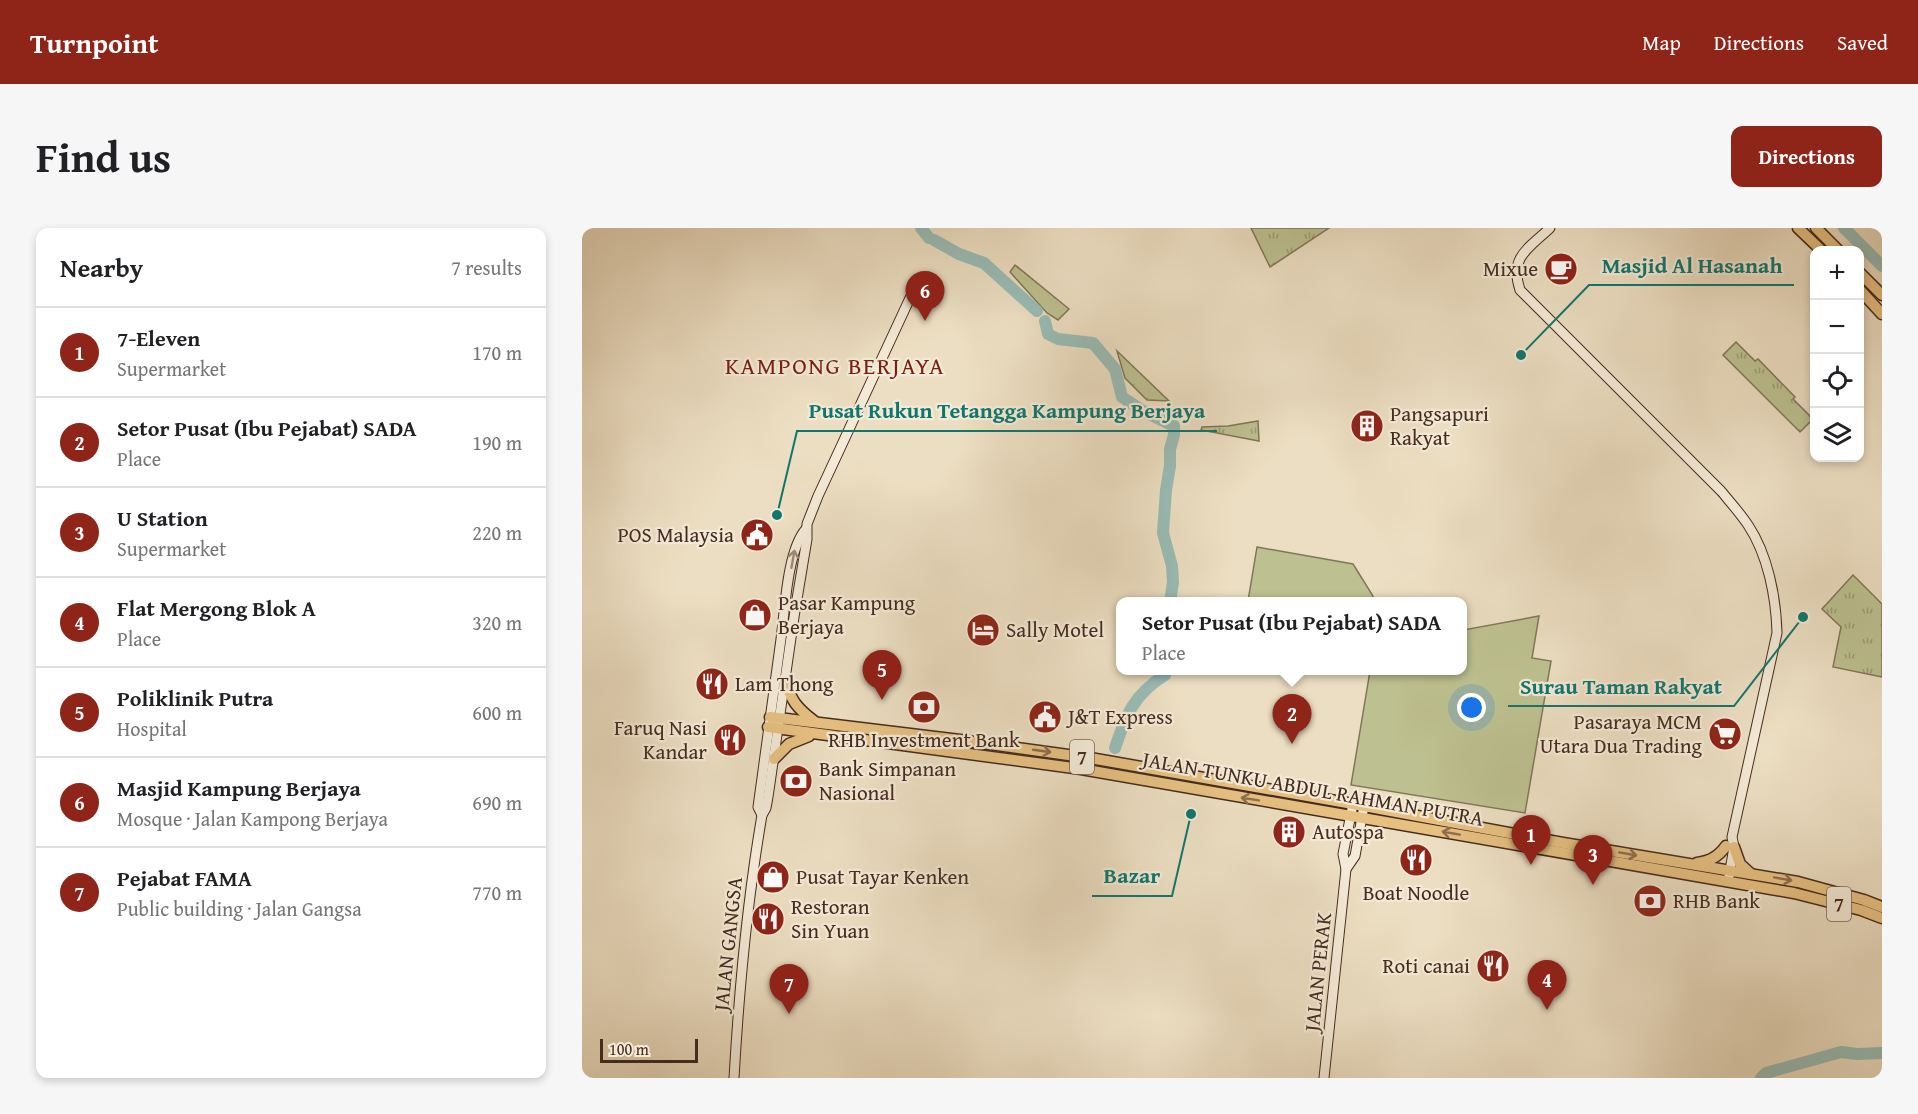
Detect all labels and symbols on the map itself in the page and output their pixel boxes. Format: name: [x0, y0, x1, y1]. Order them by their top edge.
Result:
callout: Masjid Al Hasanah: [1589, 245, 1794, 285]
text: Masjid Al Hasanah: [1602, 249, 1782, 281]
cafe icon: Mixue: [1543, 251, 1579, 287]
place label: Mixue: [1483, 253, 1538, 284]
pin: 6: [906, 272, 944, 321]
district label: KAMPONG BERJAYA: [725, 348, 945, 383]
callout: Pusat Rukun Tetangga Kampung Berjaya: [797, 391, 1217, 431]
text: Pusat Rukun Tetangga Kampung Berjaya: [809, 394, 1206, 426]
place label: Pangsapuri Rakyat: [1390, 398, 1489, 453]
building icon: Pangsapuri Rakyat: [1349, 408, 1385, 444]
public building icon: POS Malaysia: [739, 517, 775, 553]
place label: POS Malaysia: [617, 519, 734, 550]
one-way arrow: [788, 550, 799, 570]
place label: Pasar Kampung Berjaya: [778, 587, 916, 642]
shop icon: Pasar Kampung Berjaya: [737, 597, 773, 633]
hotel icon: Sally Motel: [965, 612, 1001, 648]
place label: Sally Motel: [1006, 614, 1104, 645]
pin: 5: [862, 650, 902, 700]
restaurant icon: Lam Thong: [694, 666, 730, 702]
callout: Surau Taman Rakyat: [1508, 666, 1734, 706]
place label: Lam Thong: [735, 668, 834, 699]
text: Surau Taman Rakyat: [1520, 670, 1723, 702]
bank icon: RHB Investment Bank: [906, 689, 942, 725]
your location: [1457, 693, 1486, 722]
pin: 2: [1272, 694, 1312, 744]
public building icon: J&T Express: [1027, 699, 1063, 735]
place label: J&T Express: [1065, 701, 1173, 732]
place label: Pasaraya MCM Utara Dua Trading: [1540, 706, 1703, 761]
place label: Faruq Nasi Kandar: [614, 712, 707, 767]
supermarket icon: Pasaraya MCM Utara Dua Trading: [1707, 716, 1743, 752]
restaurant icon: Faruq Nasi Kandar: [712, 722, 748, 758]
place label: RHB Investment Bank: [828, 724, 1020, 755]
road number: 7: [1070, 740, 1094, 774]
street label: JALAN TUNKU ABDUL RAHMAN PUTRA: [1137, 743, 1486, 834]
one-way arrow: [1031, 746, 1051, 757]
place label: Bank Simpanan Nasional: [819, 753, 956, 808]
bank icon: Bank Simpanan Nasional: [778, 763, 814, 799]
one-way arrow: [1241, 793, 1261, 804]
building icon: Autospa: [1271, 814, 1307, 850]
place label: Autospa: [1312, 816, 1384, 847]
pin: 1: [1512, 816, 1550, 865]
one-way arrow: [1442, 827, 1461, 838]
pin: 3: [1574, 836, 1612, 885]
restaurant icon: Boat Noodle: [1398, 842, 1434, 878]
one-way arrow: [1618, 849, 1638, 860]
callout: Bazar: [1092, 856, 1172, 896]
shop icon: Pusat Tayar Kenken: [755, 859, 791, 895]
text: Bazar: [1104, 859, 1160, 891]
place label: Pusat Tayar Kenken: [796, 861, 969, 892]
one-way arrow: [1772, 874, 1792, 885]
street label: JALAN GANGSA: [705, 875, 750, 1016]
place label: Boat Noodle: [1363, 877, 1469, 908]
bank icon: RHB Bank: [1632, 883, 1668, 919]
place label: RHB Bank: [1673, 885, 1760, 916]
road number: 7: [1827, 887, 1851, 921]
place label: Restoran Sin Yuan: [791, 891, 870, 946]
restaurant icon: Restoran Sin Yuan: [750, 901, 786, 937]
street label: JALAN PERAK: [1296, 910, 1339, 1036]
restaurant icon: Roti canai: [1475, 948, 1511, 984]
place label: Roti canai: [1382, 950, 1470, 981]
pin: 4: [1528, 960, 1566, 1010]
pin: 7: [770, 964, 808, 1014]
scale bar: [600, 1036, 698, 1064]

